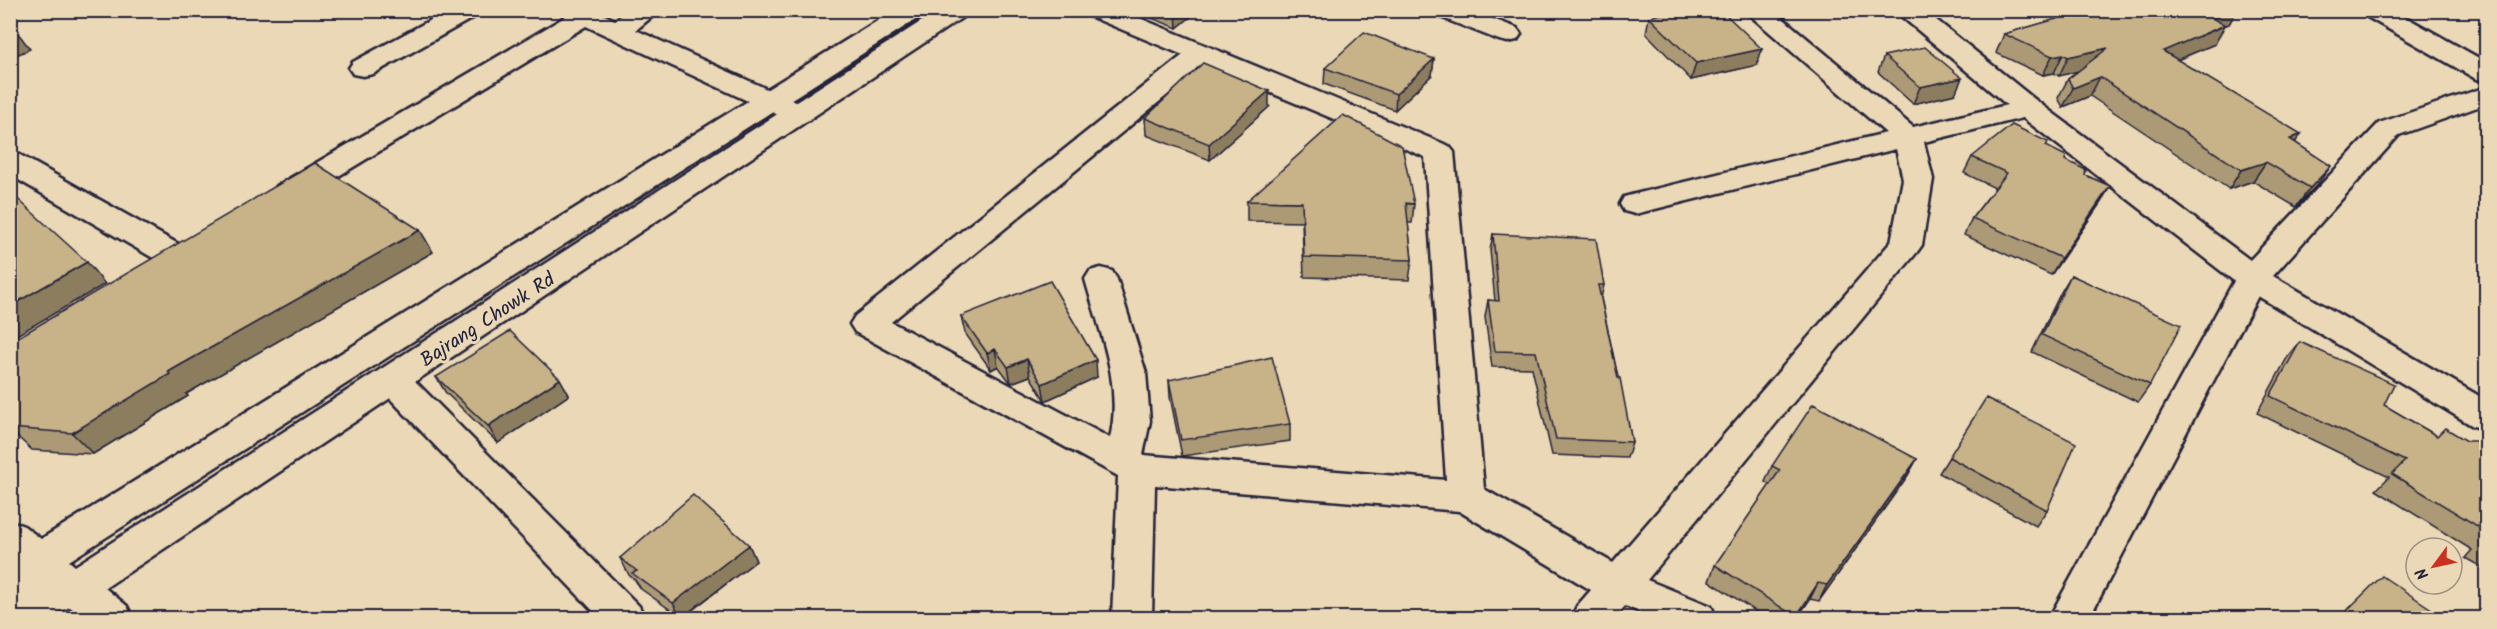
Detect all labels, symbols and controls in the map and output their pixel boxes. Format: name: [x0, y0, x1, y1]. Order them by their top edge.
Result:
street label: Bajrang Chowk Rd: [414, 264, 563, 376]
north arrow: [2404, 536, 2464, 596]
text: N: [2409, 562, 2436, 584]

